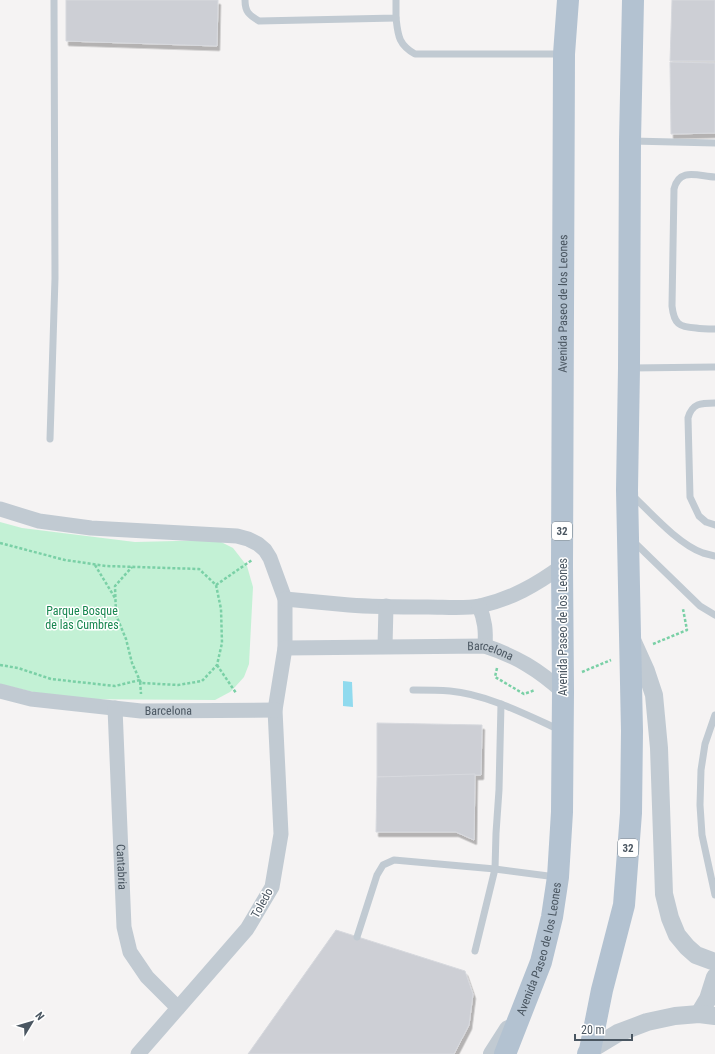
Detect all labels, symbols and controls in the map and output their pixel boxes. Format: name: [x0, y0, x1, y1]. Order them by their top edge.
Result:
street label: Avenida Paseo de los Leones: [556, 235, 570, 373]
road number: 32: [552, 522, 572, 540]
street label: Avenida Paseo de los Leones: [556, 558, 570, 696]
park label: Parque Bosque de las Cumbres: [45, 604, 119, 632]
street label: Barcelona: [467, 639, 516, 663]
street label: Barcelona: [145, 704, 192, 718]
road number: 32: [618, 839, 638, 857]
street label: Cantabria: [114, 844, 129, 890]
street label: Avenida Paseo de los Leones: [514, 881, 564, 1018]
street label: Toledo: [248, 886, 276, 920]
north arrow: [12, 1002, 52, 1042]
text: N: [32, 1009, 47, 1023]
scale bar: [575, 1016, 632, 1042]
text: 20 m: [581, 1023, 605, 1037]

